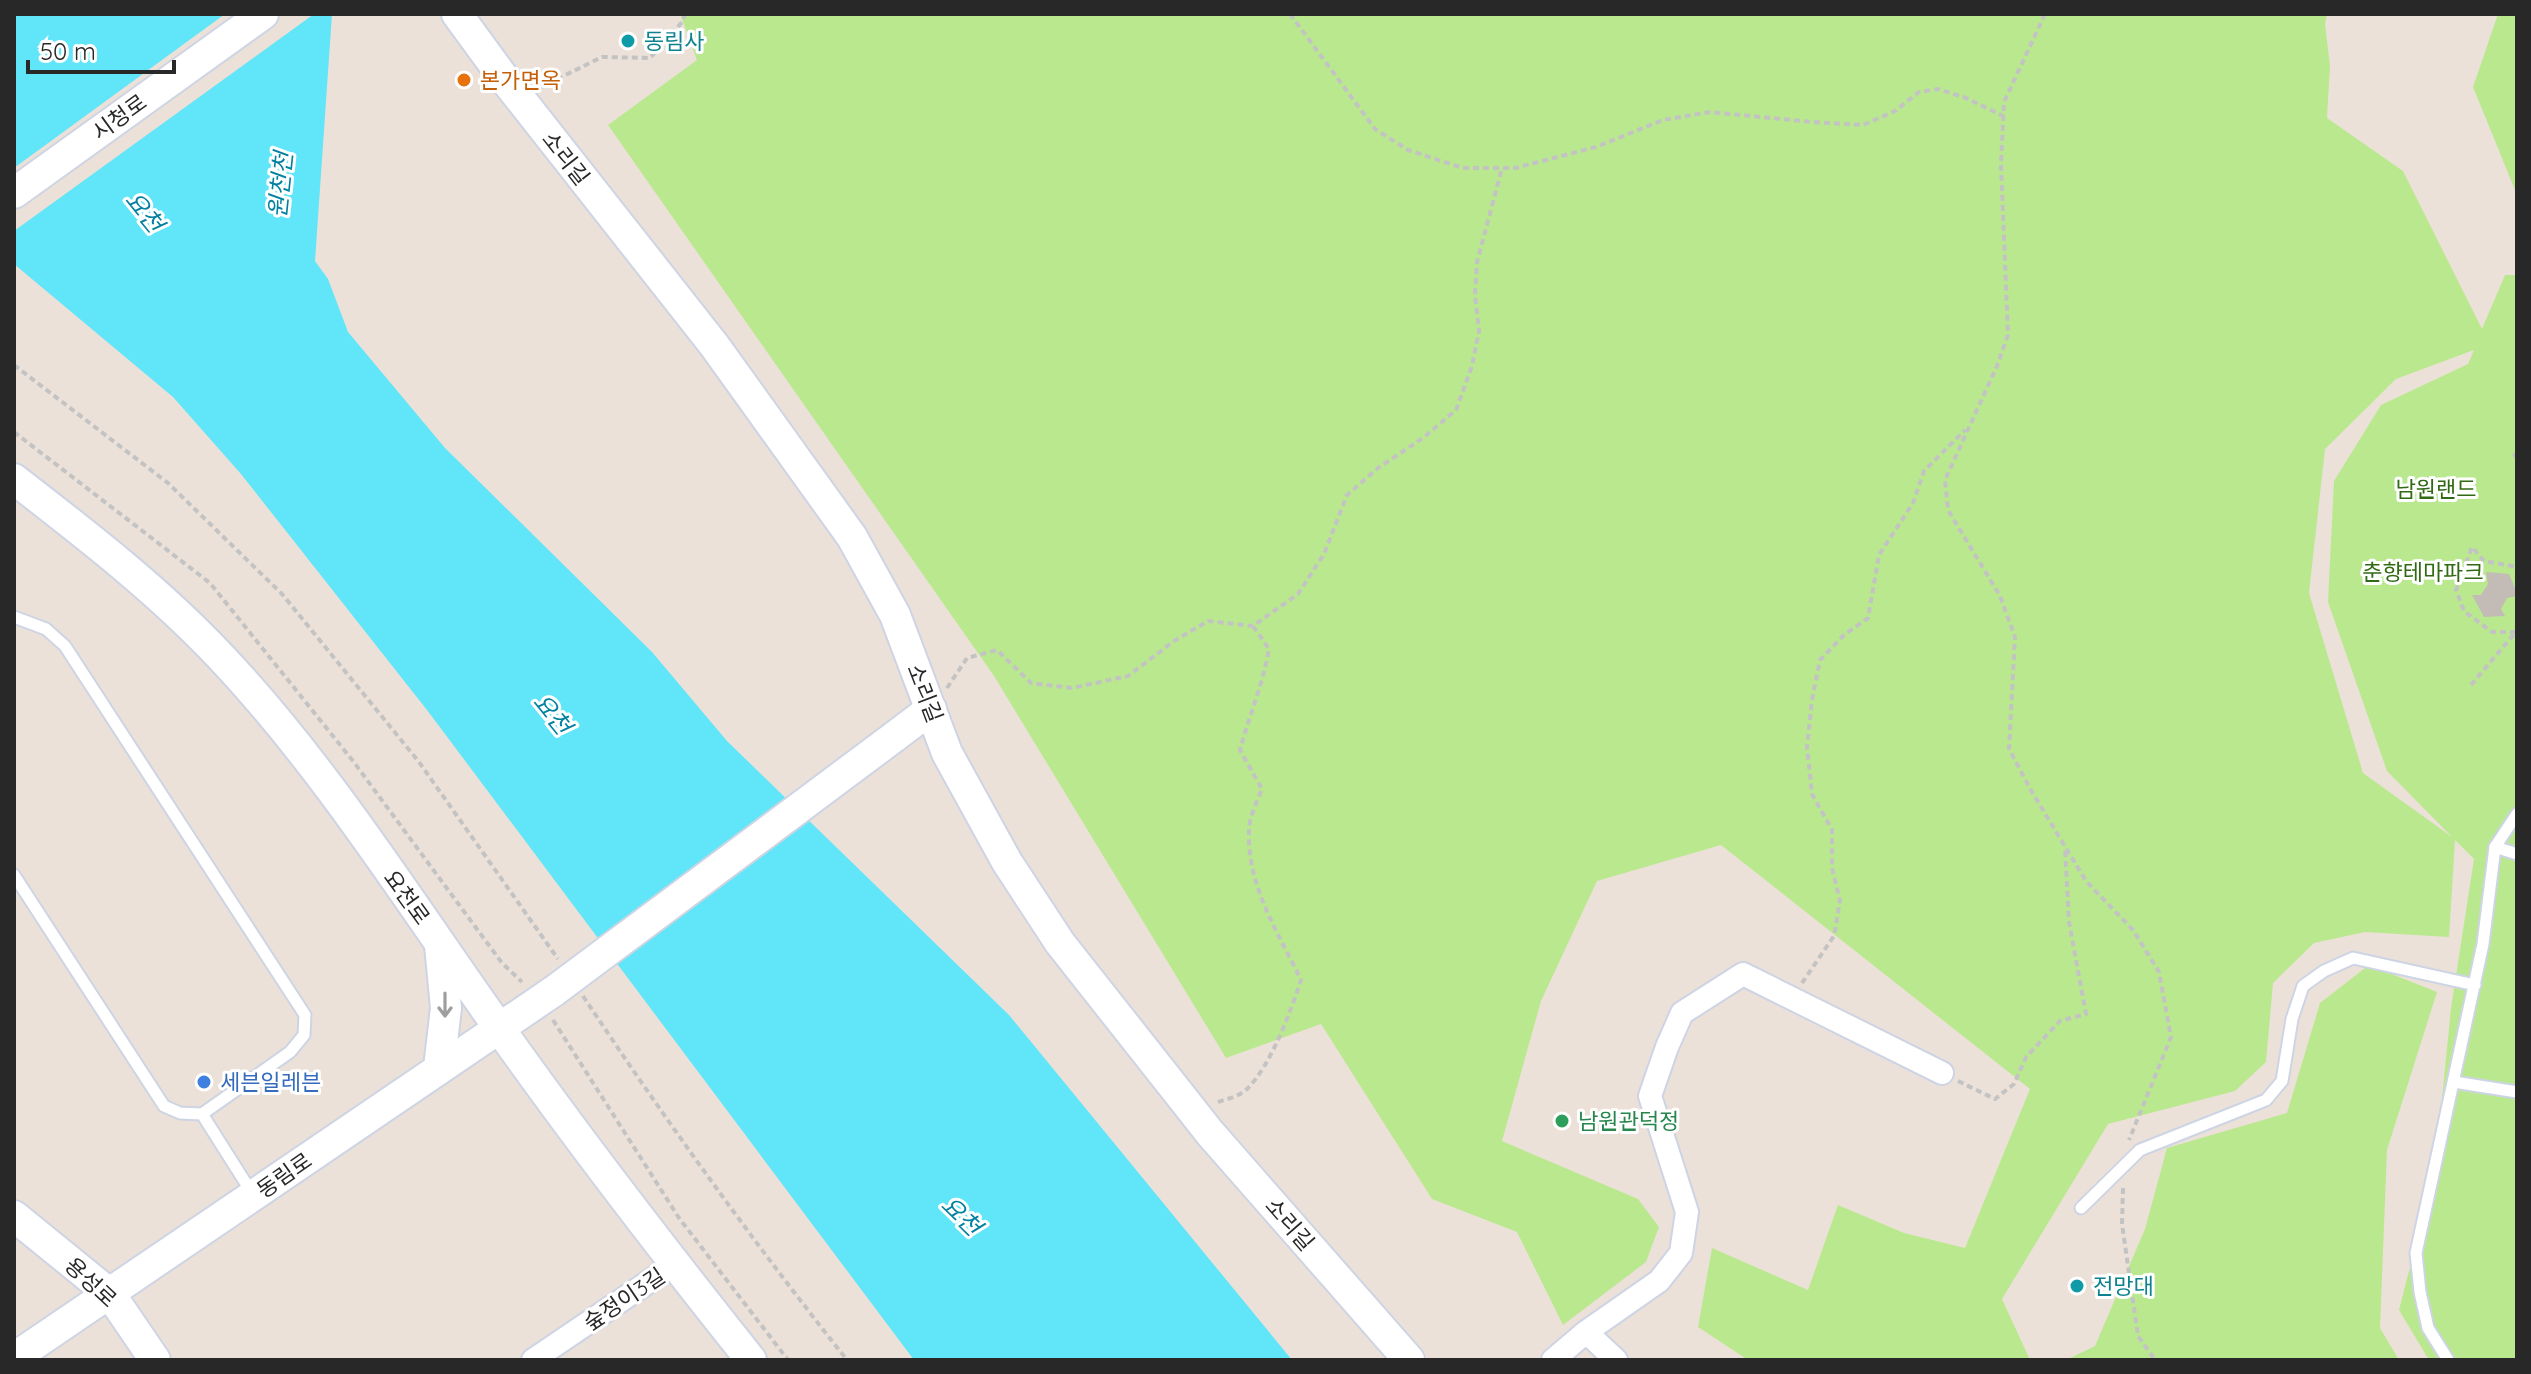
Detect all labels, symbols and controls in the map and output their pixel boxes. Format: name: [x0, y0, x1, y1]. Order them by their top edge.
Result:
scale bar: [28, 24, 174, 74]
place label: 동림사: [644, 27, 705, 55]
marker: 동림사: [619, 32, 637, 50]
text: 50 m: [40, 36, 96, 66]
place label: 본가면옥: [480, 66, 561, 94]
marker: 본가면옥: [455, 71, 473, 89]
street label: 시청로: [86, 88, 152, 146]
street label: 소리길: [536, 125, 596, 191]
water label: 원천천: [262, 147, 299, 219]
water label: 요천: [119, 185, 172, 240]
park label: 남원랜드: [2396, 475, 2476, 503]
park label: 춘향테마파크: [2362, 558, 2484, 586]
street label: 소리길: [901, 660, 949, 726]
water label: 요천: [527, 687, 580, 742]
street label: 요천로: [378, 864, 436, 930]
one-way arrow: [437, 992, 453, 1018]
place label: 세븐일레븐: [220, 1068, 321, 1096]
marker: 세븐일레븐: [195, 1073, 213, 1091]
place label: 남원관덕정: [1578, 1107, 1679, 1135]
marker: 남원관덕정: [1553, 1112, 1571, 1130]
street label: 동림로: [251, 1146, 317, 1204]
water label: 요천: [935, 1189, 990, 1243]
street label: 소리길: [1260, 1192, 1320, 1256]
street label: 용성로: [59, 1251, 123, 1313]
street label: 숲정이3길: [578, 1262, 670, 1336]
place label: 전망대: [2093, 1272, 2154, 1300]
marker: 전망대: [2068, 1277, 2086, 1295]

